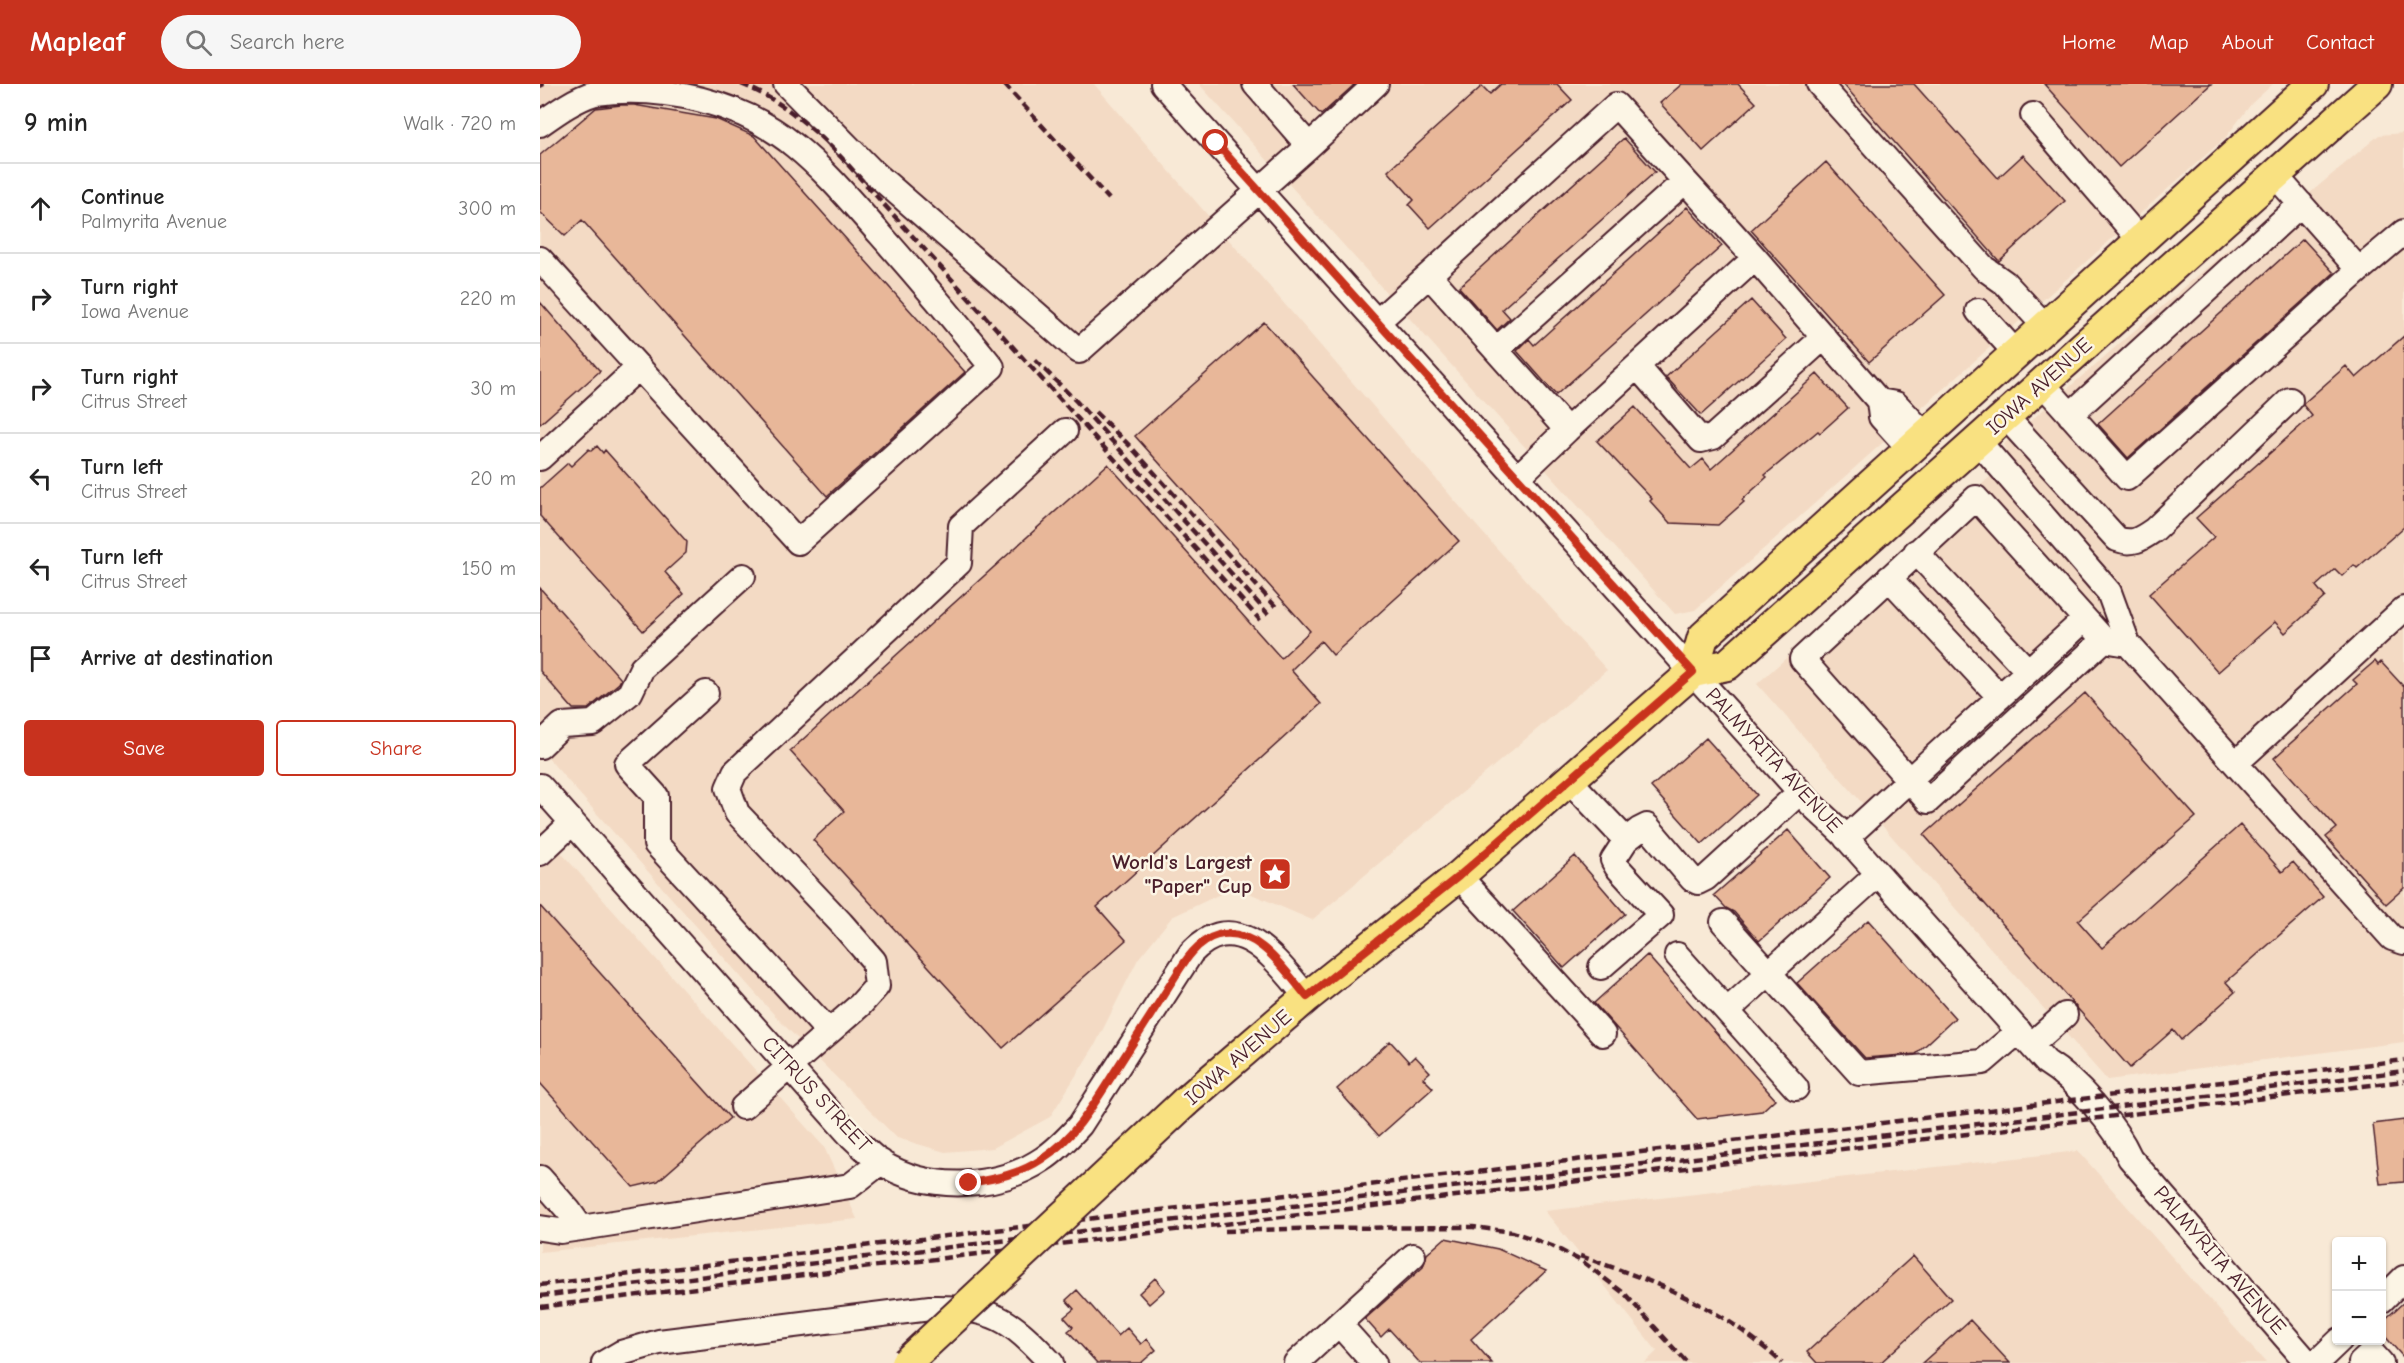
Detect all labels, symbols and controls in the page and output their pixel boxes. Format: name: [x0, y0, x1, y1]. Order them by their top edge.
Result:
search box: [161, 15, 581, 69]
text: Mapleaf: [30, 26, 125, 58]
icon: search: [182, 26, 215, 59]
text: Search here: [230, 29, 344, 55]
text: Home: [2062, 30, 2116, 54]
text: Map: [2149, 30, 2189, 54]
text: About: [2222, 30, 2273, 54]
text: Contact: [2306, 30, 2374, 54]
text: 9 min: [24, 108, 88, 138]
text: Walk · 720 m: [403, 112, 516, 135]
route start: [1202, 129, 1228, 155]
text: Continue: [81, 184, 164, 210]
icon: ahead: [24, 192, 57, 225]
text: 300 m: [458, 197, 516, 220]
text: Palmyrita Avenue: [81, 210, 227, 233]
text: Turn right: [81, 274, 178, 300]
icon: right: [24, 282, 57, 315]
text: 220 m: [460, 287, 516, 310]
text: Iowa Avenue: [81, 300, 189, 323]
street label: IOWA AVENUE: [1981, 333, 2097, 439]
text: Turn right: [81, 364, 178, 390]
icon: right: [24, 372, 57, 405]
text: 30 m: [470, 377, 516, 400]
text: Citrus Street: [81, 390, 187, 413]
text: Turn left: [81, 454, 163, 480]
icon: left: [24, 462, 57, 495]
text: 20 m: [470, 467, 516, 490]
text: Citrus Street: [81, 480, 187, 503]
text: Turn left: [81, 544, 163, 570]
icon: left: [24, 552, 57, 585]
text: 150 m: [462, 557, 516, 580]
text: Citrus Street: [81, 570, 187, 593]
icon: arrive: [24, 642, 57, 675]
text: Arrive at destination: [81, 645, 273, 671]
street label: PALMYRITA AVENUE: [1701, 683, 1847, 837]
button: Save: [24, 720, 264, 776]
button: Share: [276, 720, 516, 776]
place label: World's Largest "Paper" Cup: [1112, 850, 1253, 898]
place icon: World's Largest "Paper" Cup: [1257, 856, 1293, 892]
street label: IOWA AVENUE: [1180, 1004, 1296, 1110]
street label: CITRUS STREET: [757, 1031, 877, 1157]
route end: [955, 1169, 981, 1195]
street label: PALMYRITA AVENUE: [2149, 1181, 2291, 1339]
map controls: [2332, 1237, 2386, 1345]
button: +: [2332, 1237, 2386, 1291]
button: −: [2332, 1291, 2386, 1345]

